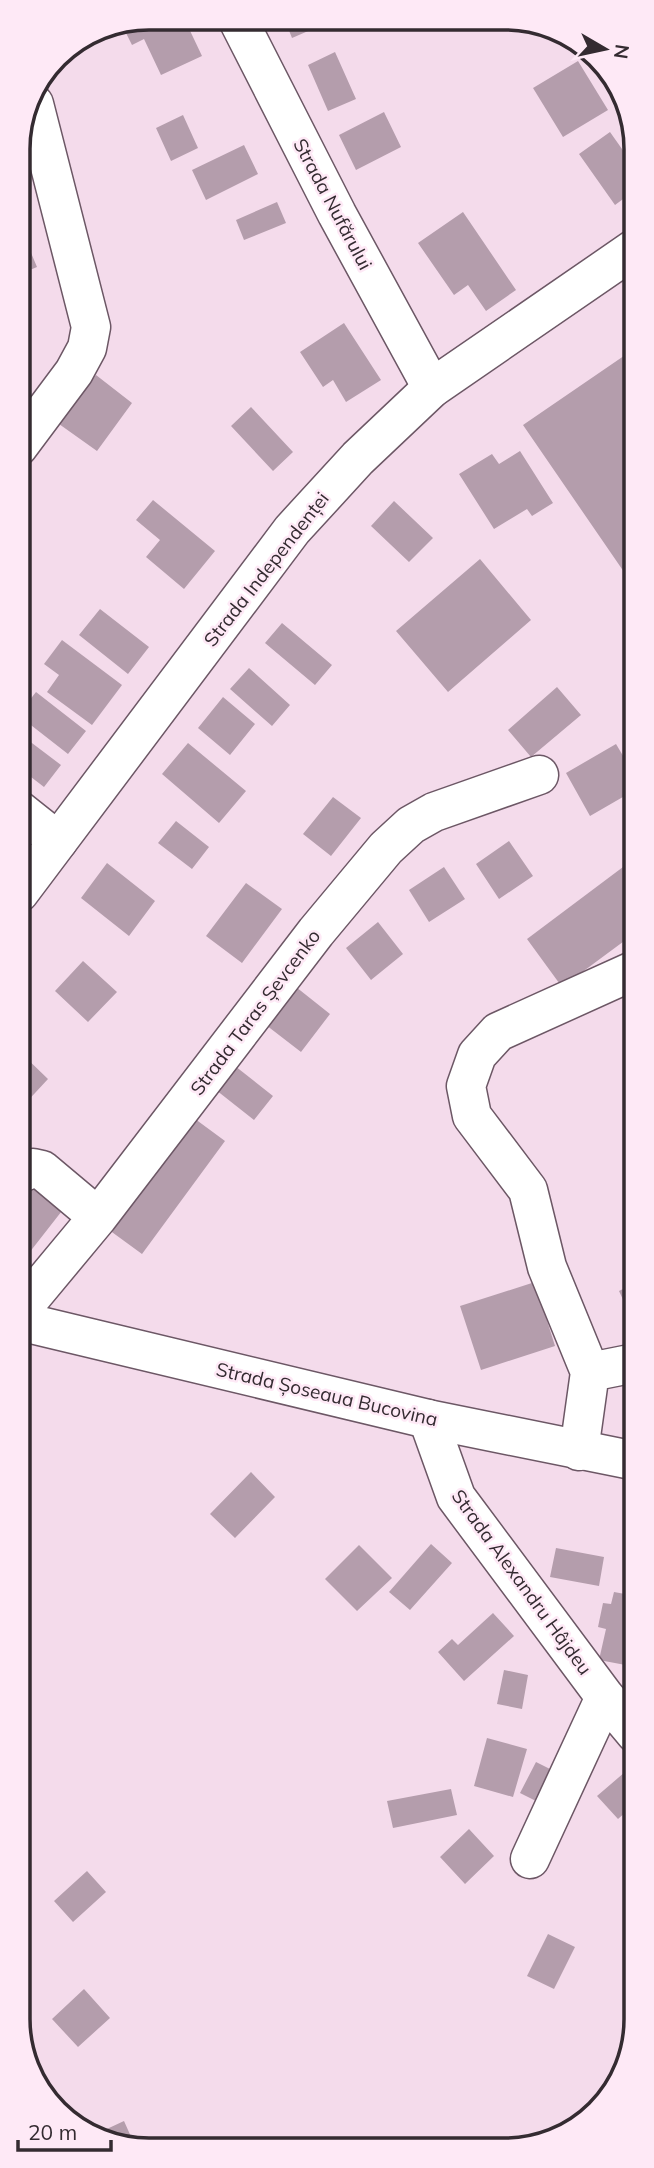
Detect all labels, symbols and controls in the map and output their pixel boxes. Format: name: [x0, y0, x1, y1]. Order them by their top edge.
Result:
north arrow: [570, 14, 640, 84]
text: N: [609, 43, 635, 61]
street label: Strada Nufărului: [288, 134, 378, 274]
street label: Strada Independenței: [198, 487, 335, 652]
street label: Strada Taras Șevcenko: [185, 924, 326, 1100]
street label: Strada Șoseaua Bucovina: [214, 1357, 440, 1432]
street label: Strada Alexandru Hâjdeu: [447, 1485, 597, 1679]
scale bar: [18, 2108, 110, 2152]
text: 20 m: [28, 2119, 77, 2145]

